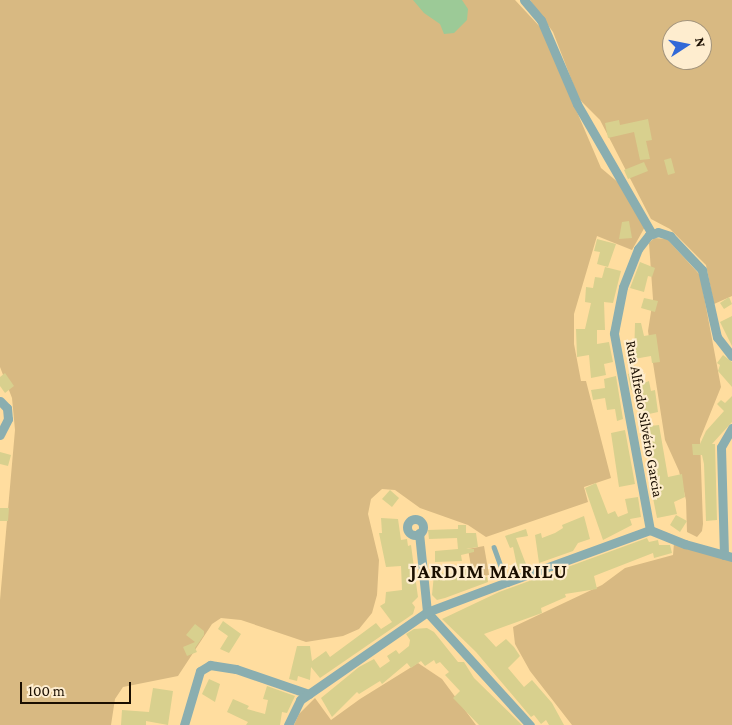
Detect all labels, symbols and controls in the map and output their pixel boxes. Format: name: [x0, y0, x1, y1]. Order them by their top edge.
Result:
north arrow: [662, 20, 712, 70]
text: N: [692, 36, 710, 49]
street label: Rua Alfredo Silvério Garcia: [621, 339, 667, 499]
district label: JARDIM MARILU: [408, 559, 570, 583]
scale bar: [22, 672, 134, 704]
text: 100 m: [28, 683, 65, 699]

